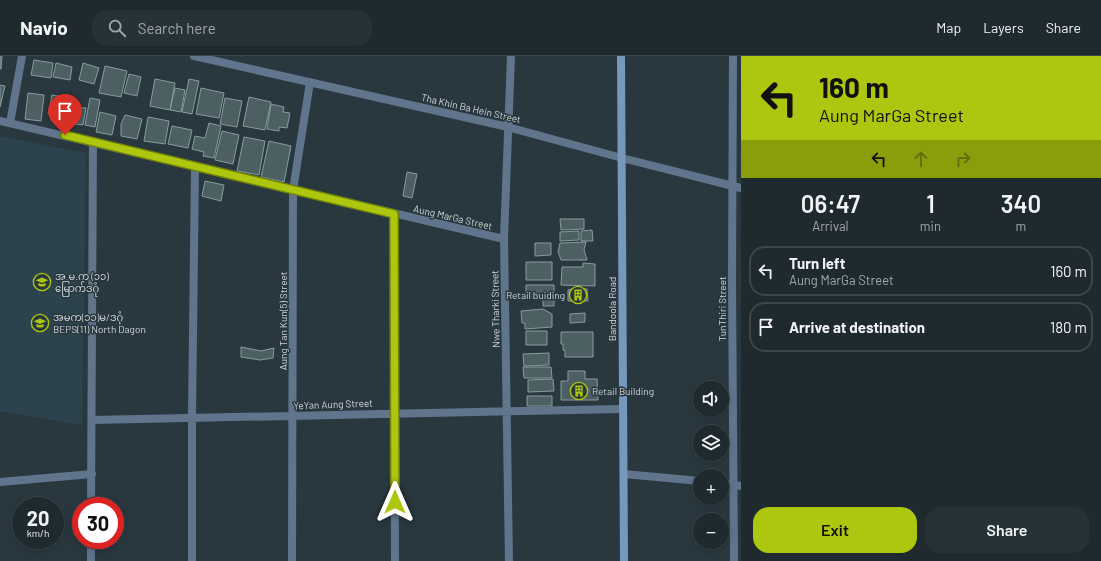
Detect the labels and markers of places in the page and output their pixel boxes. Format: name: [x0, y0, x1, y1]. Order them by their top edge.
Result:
pin: [48, 94, 82, 135]
place label: အ.မ.က (၁၁) မြောက်ဒဂုံ: [55, 270, 109, 297]
school or university icon: အ.မ.က (၁၁) မြောက်ဒဂုံ: [32, 272, 52, 292]
building icon: Retail buiding: [568, 285, 588, 305]
place label: Retail buiding: [506, 289, 565, 301]
place label: အမက(၁၁)မ/ဒဂုံ BEPS(11) North Dagon: [53, 311, 146, 335]
school or university icon: အမက(၁၁)မ/ဒဂုံ BEPS(11) North Dagon: [30, 313, 50, 333]
building icon: Retail Building: [569, 381, 589, 401]
place label: Retail Building: [592, 385, 654, 397]

